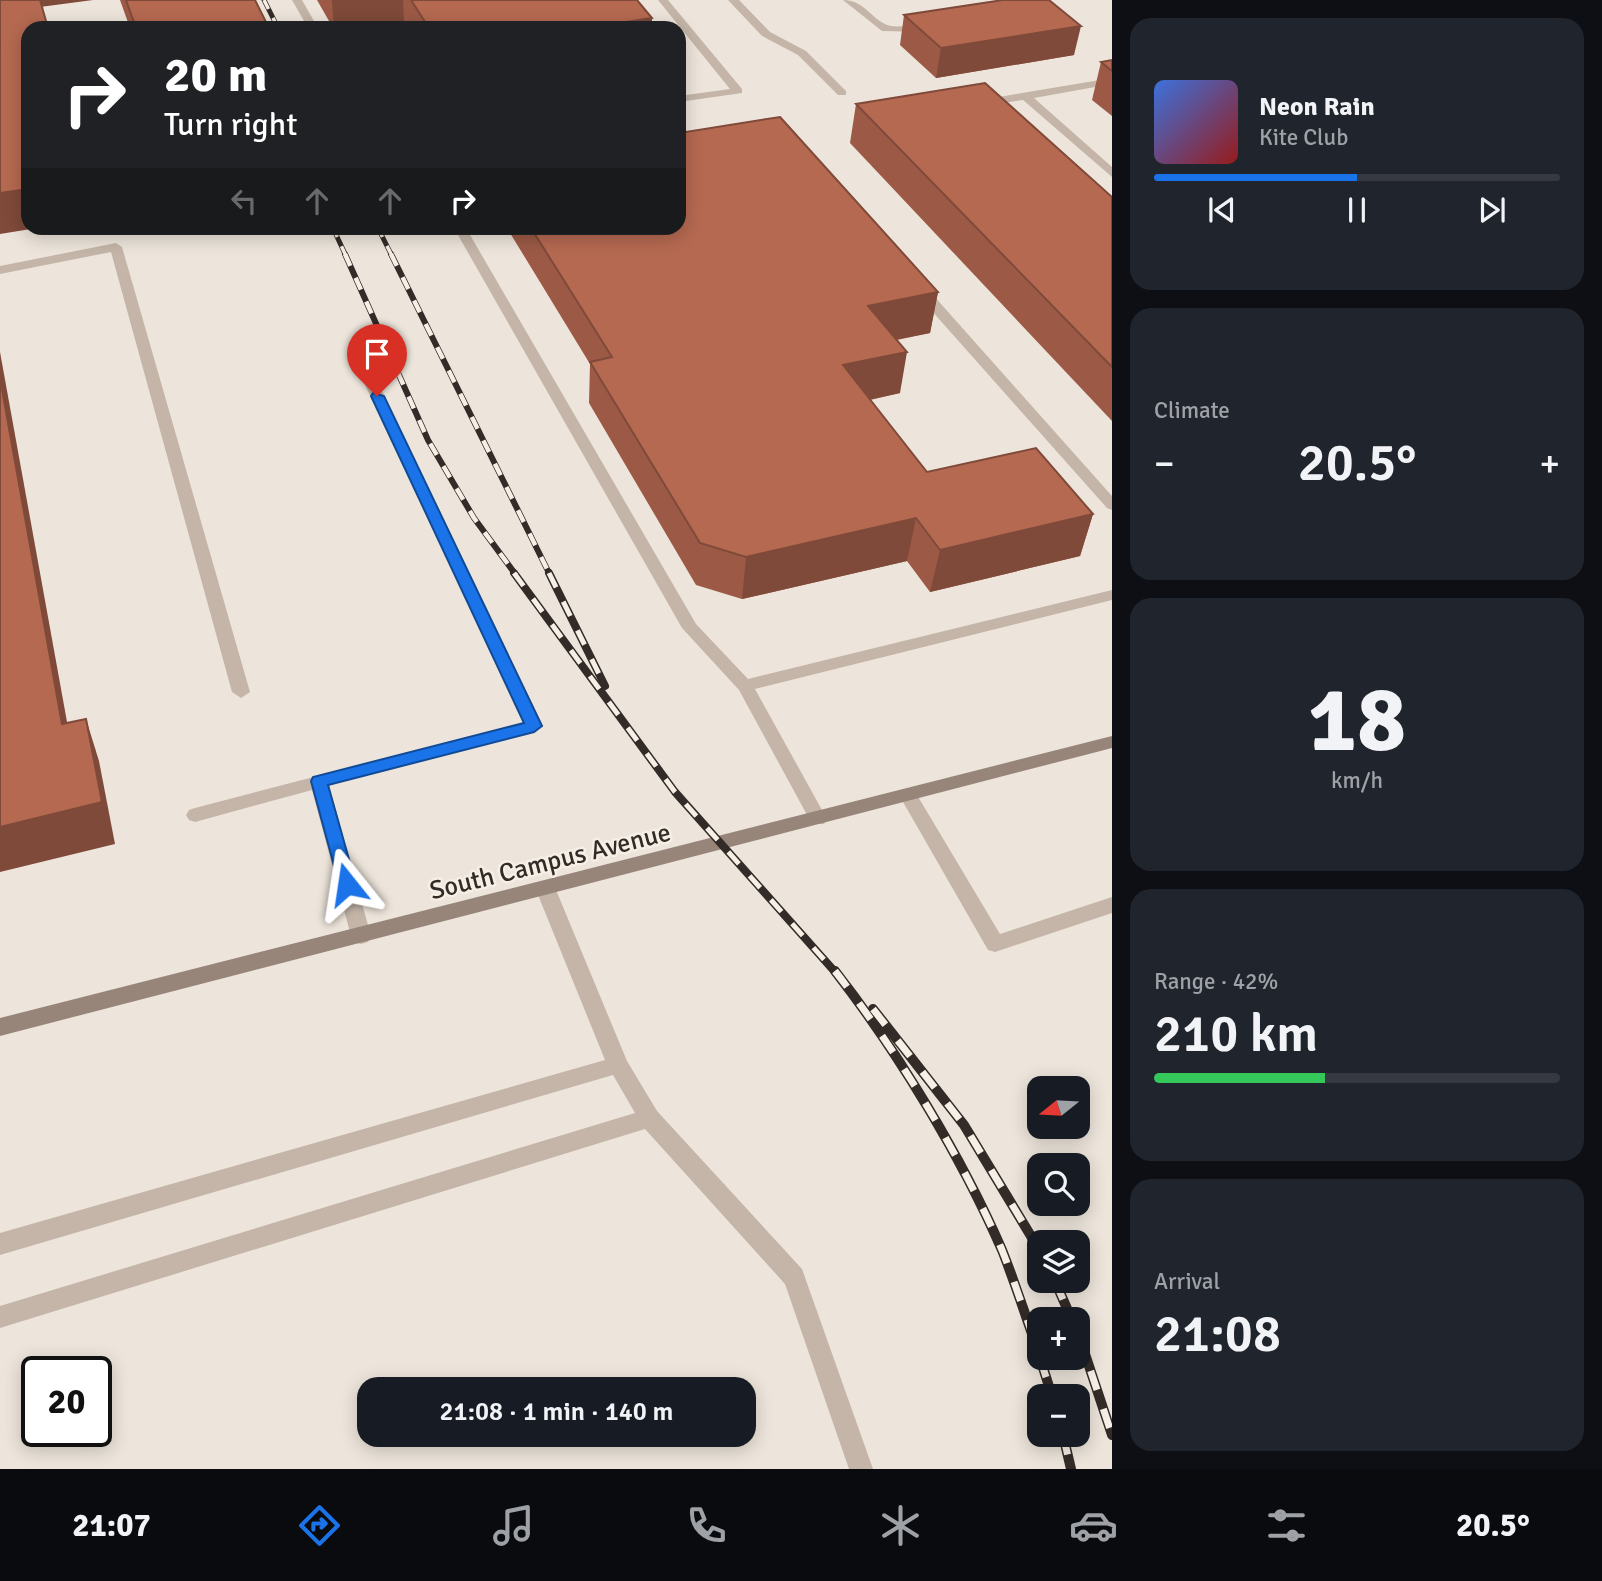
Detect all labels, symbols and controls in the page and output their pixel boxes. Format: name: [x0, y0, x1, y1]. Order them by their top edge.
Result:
text: 20 m: [164, 45, 267, 105]
icon: right: [49, 49, 140, 140]
text: Neon Rain: [1259, 91, 1375, 123]
text: Turn right: [164, 105, 297, 144]
text: Kite Club: [1259, 123, 1348, 152]
icon: left: [225, 182, 263, 220]
icon: ahead: [298, 182, 336, 220]
icon: ahead: [371, 182, 409, 220]
icon: right: [444, 182, 482, 220]
icon: previous: [1203, 191, 1241, 229]
icon: pause: [1338, 191, 1376, 229]
icon: next: [1473, 191, 1511, 229]
pin: [347, 324, 407, 396]
icon: arrive: [358, 335, 396, 373]
text: Climate: [1154, 396, 1230, 425]
text: 20.5°: [1298, 431, 1416, 495]
text: −: [1154, 440, 1175, 487]
text: +: [1539, 440, 1560, 487]
text: 18: [1308, 664, 1406, 777]
text: km/h: [1331, 766, 1383, 795]
street label: South Campus Avenue: [427, 817, 674, 907]
position arrow: [310, 847, 384, 921]
text: Range · 42%: [1154, 967, 1278, 996]
text: 210 km: [1154, 1002, 1318, 1066]
north arrow: [1027, 1076, 1090, 1139]
map controls: [1027, 1076, 1090, 1447]
button: search: [1027, 1153, 1090, 1216]
button: layers: [1027, 1230, 1090, 1293]
text: Arrival: [1154, 1267, 1220, 1296]
text: 21:08: [1154, 1302, 1281, 1366]
button: +: [1027, 1307, 1090, 1370]
speed limit sign: 20: [21, 1356, 112, 1447]
button: −: [1027, 1384, 1090, 1447]
text: 21:08 · 1 min · 140 m: [440, 1396, 673, 1428]
icon: directions: [295, 1501, 344, 1550]
icon: music: [489, 1501, 538, 1550]
icon: phone: [682, 1501, 731, 1550]
icon: climate: [876, 1501, 925, 1550]
icon: car: [1069, 1501, 1118, 1550]
icon: filters: [1262, 1501, 1311, 1550]
text: 21:07: [72, 1506, 151, 1545]
text: 20.5°: [1456, 1506, 1530, 1545]

